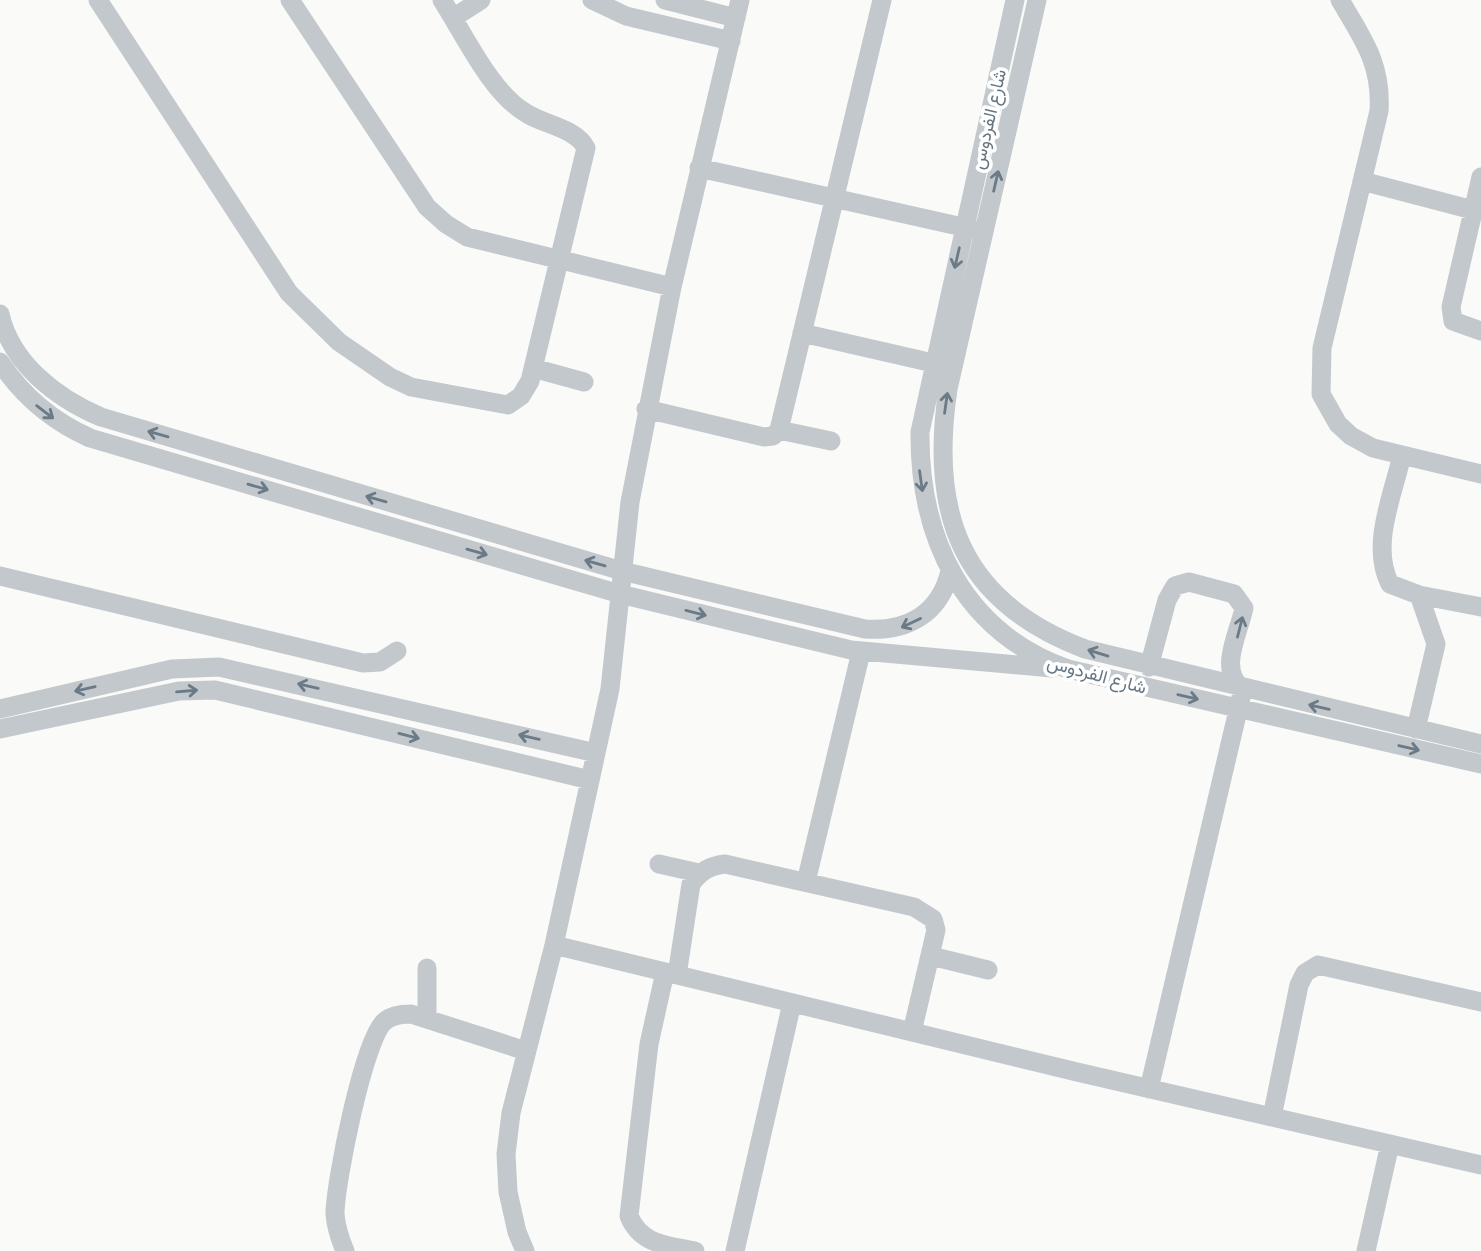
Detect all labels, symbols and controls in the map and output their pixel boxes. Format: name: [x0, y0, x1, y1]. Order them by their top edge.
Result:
street label: شارع الفردوس: [967, 67, 1012, 172]
one-way arrow: [990, 171, 1003, 193]
one-way arrow: [949, 246, 963, 269]
one-way arrow: [939, 392, 952, 415]
one-way arrow: [35, 405, 54, 420]
one-way arrow: [147, 427, 169, 440]
one-way arrow: [915, 469, 928, 492]
one-way arrow: [247, 482, 269, 495]
one-way arrow: [366, 491, 388, 504]
one-way arrow: [465, 546, 487, 559]
one-way arrow: [584, 555, 606, 568]
one-way arrow: [684, 607, 707, 620]
one-way arrow: [1234, 616, 1247, 639]
one-way arrow: [900, 617, 921, 630]
one-way arrow: [1087, 646, 1109, 659]
street label: شارع الفردوس: [1044, 651, 1149, 700]
one-way arrow: [297, 679, 320, 693]
one-way arrow: [74, 683, 97, 697]
one-way arrow: [175, 684, 197, 697]
one-way arrow: [1176, 691, 1199, 704]
one-way arrow: [1308, 699, 1331, 713]
one-way arrow: [397, 730, 420, 743]
one-way arrow: [518, 730, 541, 744]
one-way arrow: [1397, 741, 1420, 755]

